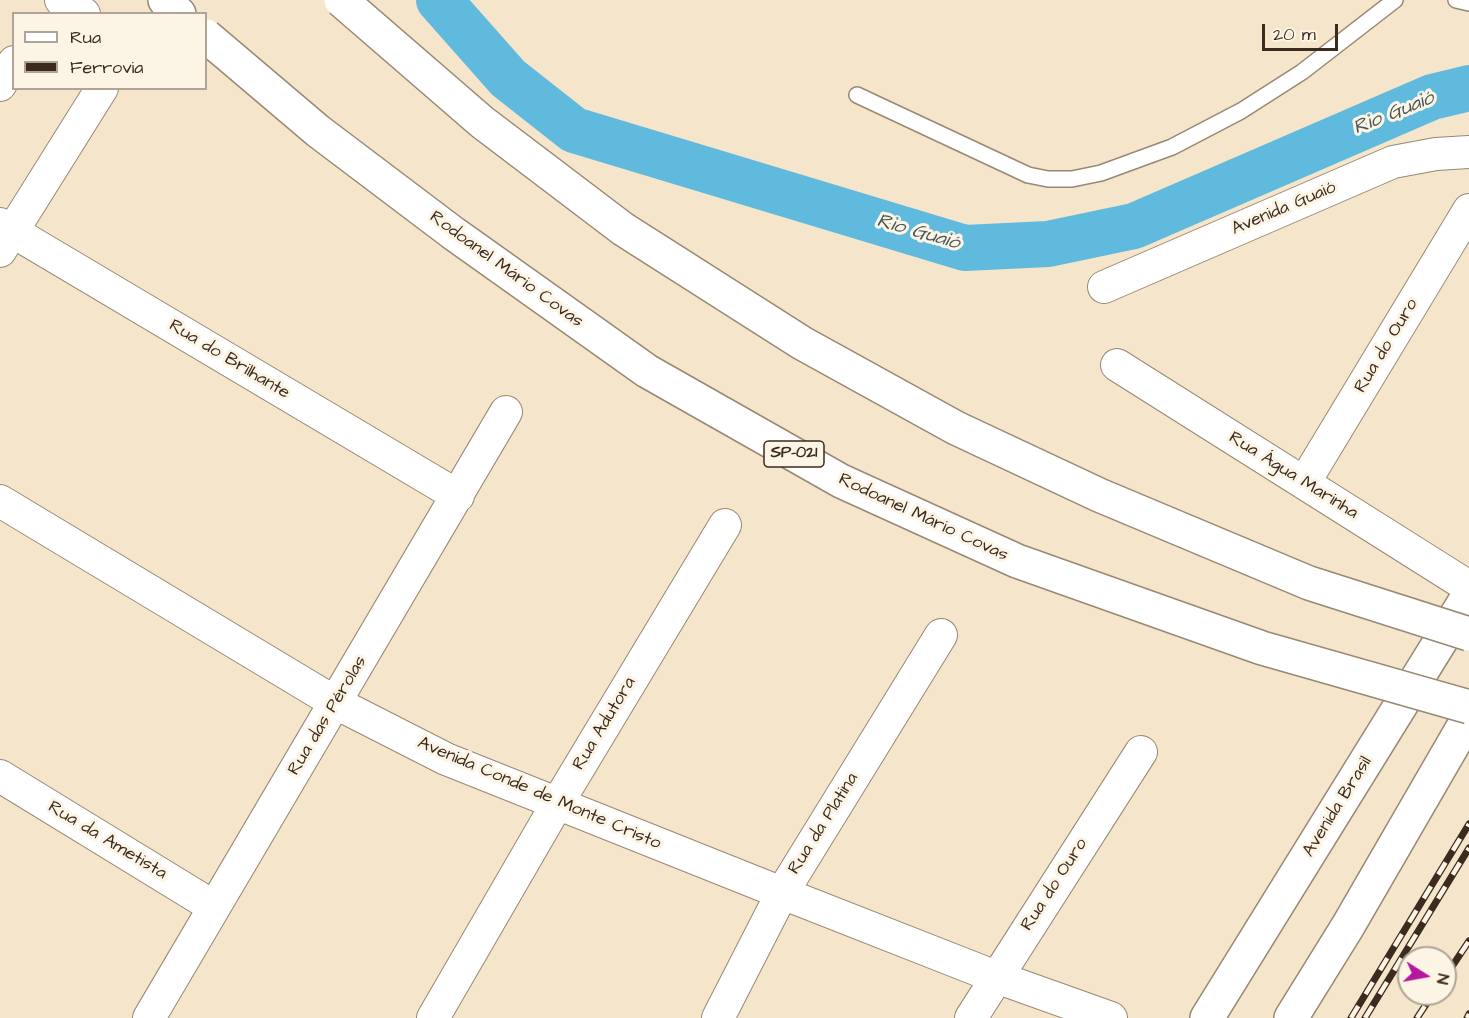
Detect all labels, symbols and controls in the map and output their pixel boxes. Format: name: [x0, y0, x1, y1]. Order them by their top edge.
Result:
legend: [12, 12, 207, 90]
scale bar: [1265, 12, 1342, 50]
text: 20 m: [1273, 22, 1316, 47]
text: Rua: [70, 25, 101, 50]
text: Ferrovia: [70, 55, 143, 80]
water label: Rio Guaió: [1350, 87, 1438, 141]
street label: Avenida Guaió: [1228, 177, 1340, 241]
street label: Rodoanel Mário Covas: [425, 207, 587, 333]
water label: Rio Guaió: [874, 210, 962, 256]
street label: Rua do Ouro: [1350, 295, 1424, 397]
street label: Rua do Brilhante: [165, 315, 293, 405]
street label: Rua Água Marinha: [1224, 428, 1362, 524]
road number: SP-021: [764, 441, 824, 467]
street label: Rodoanel Mário Covas: [835, 469, 1011, 567]
street label: Rua das Pérolas: [284, 652, 372, 780]
street label: Rua Adutora: [569, 674, 641, 774]
street label: Avenida Conde de Monte Cristo: [414, 733, 664, 855]
street label: Avenida Brasil: [1299, 753, 1377, 861]
street label: Rua da Platina: [784, 769, 864, 879]
street label: Rua da Ametista: [44, 797, 170, 885]
street label: Rua do Ouro: [1017, 835, 1093, 935]
north arrow: [1397, 946, 1457, 1006]
text: N: [1431, 972, 1454, 986]

